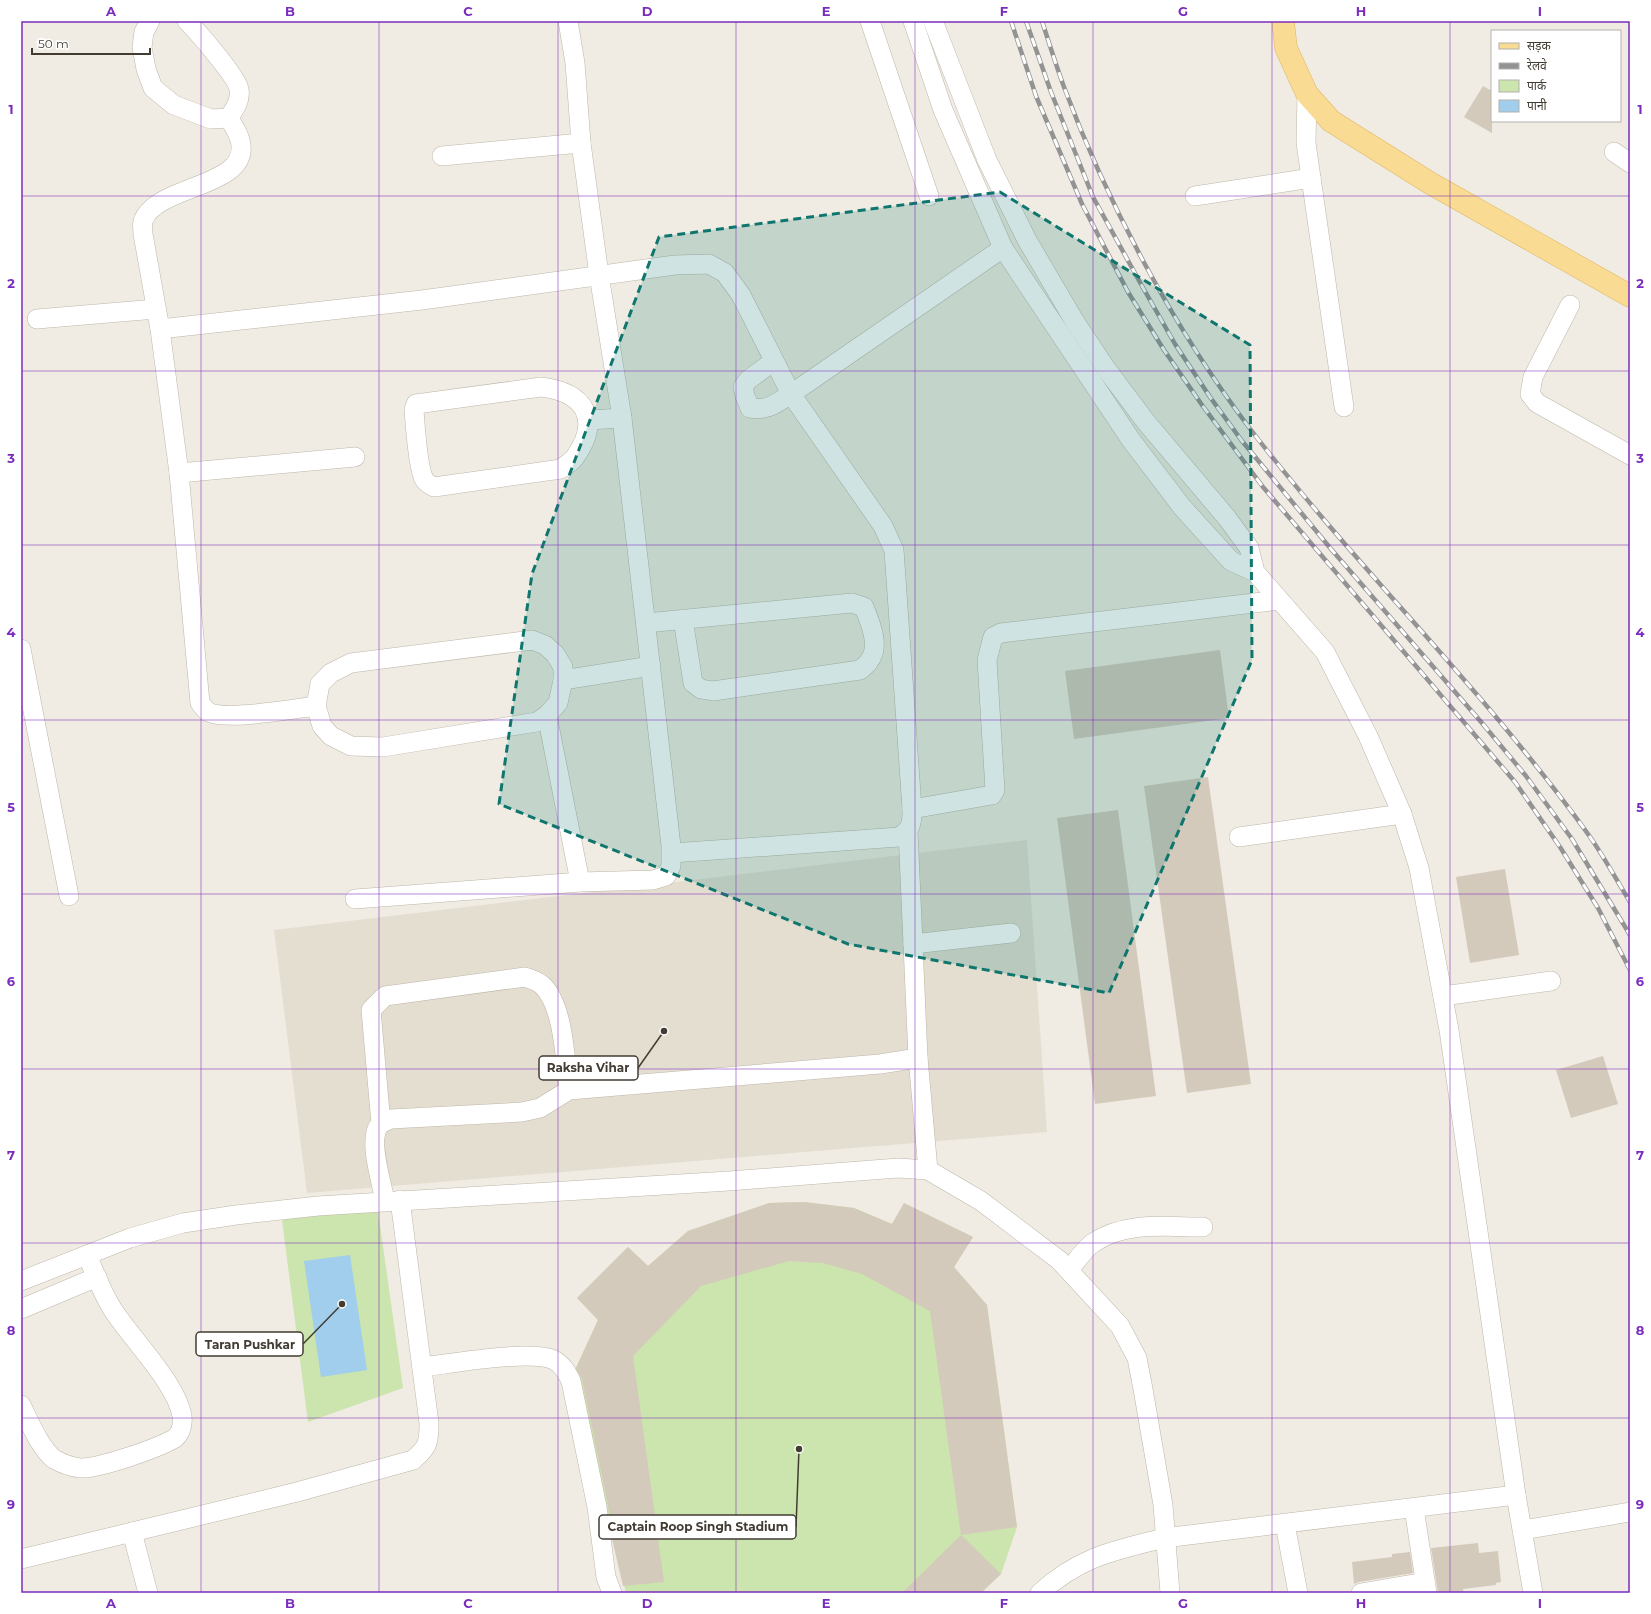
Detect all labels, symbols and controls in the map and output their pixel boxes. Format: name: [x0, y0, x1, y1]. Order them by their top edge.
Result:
text: A: [105, 3, 117, 19]
text: B: [285, 3, 295, 19]
text: C: [463, 3, 473, 19]
text: D: [642, 3, 653, 19]
text: E: [822, 3, 831, 19]
text: F: [1000, 3, 1008, 19]
text: G: [1178, 3, 1188, 19]
text: H: [1356, 3, 1366, 19]
text: I: [1538, 3, 1542, 19]
scale bar: [32, 30, 150, 56]
legend: [1491, 30, 1621, 122]
text: 50 m: [38, 36, 69, 51]
text: सड़क: [1527, 38, 1552, 53]
text: रेलवे: [1527, 58, 1547, 73]
text: पार्क: [1527, 78, 1547, 93]
text: पानी: [1527, 98, 1548, 113]
text: 1: [8, 101, 14, 117]
text: 1: [1637, 101, 1643, 117]
text: 2: [7, 275, 15, 291]
text: 2: [1636, 275, 1644, 291]
text: 3: [6, 450, 15, 466]
text: 3: [1635, 450, 1644, 466]
text: 4: [7, 624, 16, 640]
text: 4: [1636, 624, 1645, 640]
text: 5: [7, 799, 15, 815]
text: 5: [1636, 799, 1644, 815]
text: 6: [7, 973, 16, 989]
text: 6: [1636, 973, 1645, 989]
callout: Raksha Vihar: [539, 1056, 638, 1080]
text: Raksha Vihar: [547, 1060, 629, 1075]
text: 7: [7, 1147, 15, 1163]
text: 7: [1636, 1147, 1644, 1163]
text: 8: [7, 1322, 16, 1338]
text: 8: [1636, 1322, 1645, 1338]
callout: Taran Pushkar: [196, 1332, 303, 1356]
text: Taran Pushkar: [205, 1337, 295, 1352]
text: 9: [7, 1496, 15, 1512]
text: 9: [1636, 1496, 1644, 1512]
callout: Captain Roop Singh Stadium: [599, 1515, 796, 1539]
text: Captain Roop Singh Stadium: [608, 1519, 788, 1534]
text: A: [105, 1595, 117, 1611]
text: B: [285, 1595, 295, 1611]
text: C: [463, 1595, 473, 1611]
text: D: [642, 1595, 653, 1611]
text: E: [822, 1595, 831, 1611]
text: F: [1000, 1595, 1008, 1611]
text: G: [1178, 1595, 1188, 1611]
text: H: [1356, 1595, 1366, 1611]
text: I: [1538, 1595, 1542, 1611]

